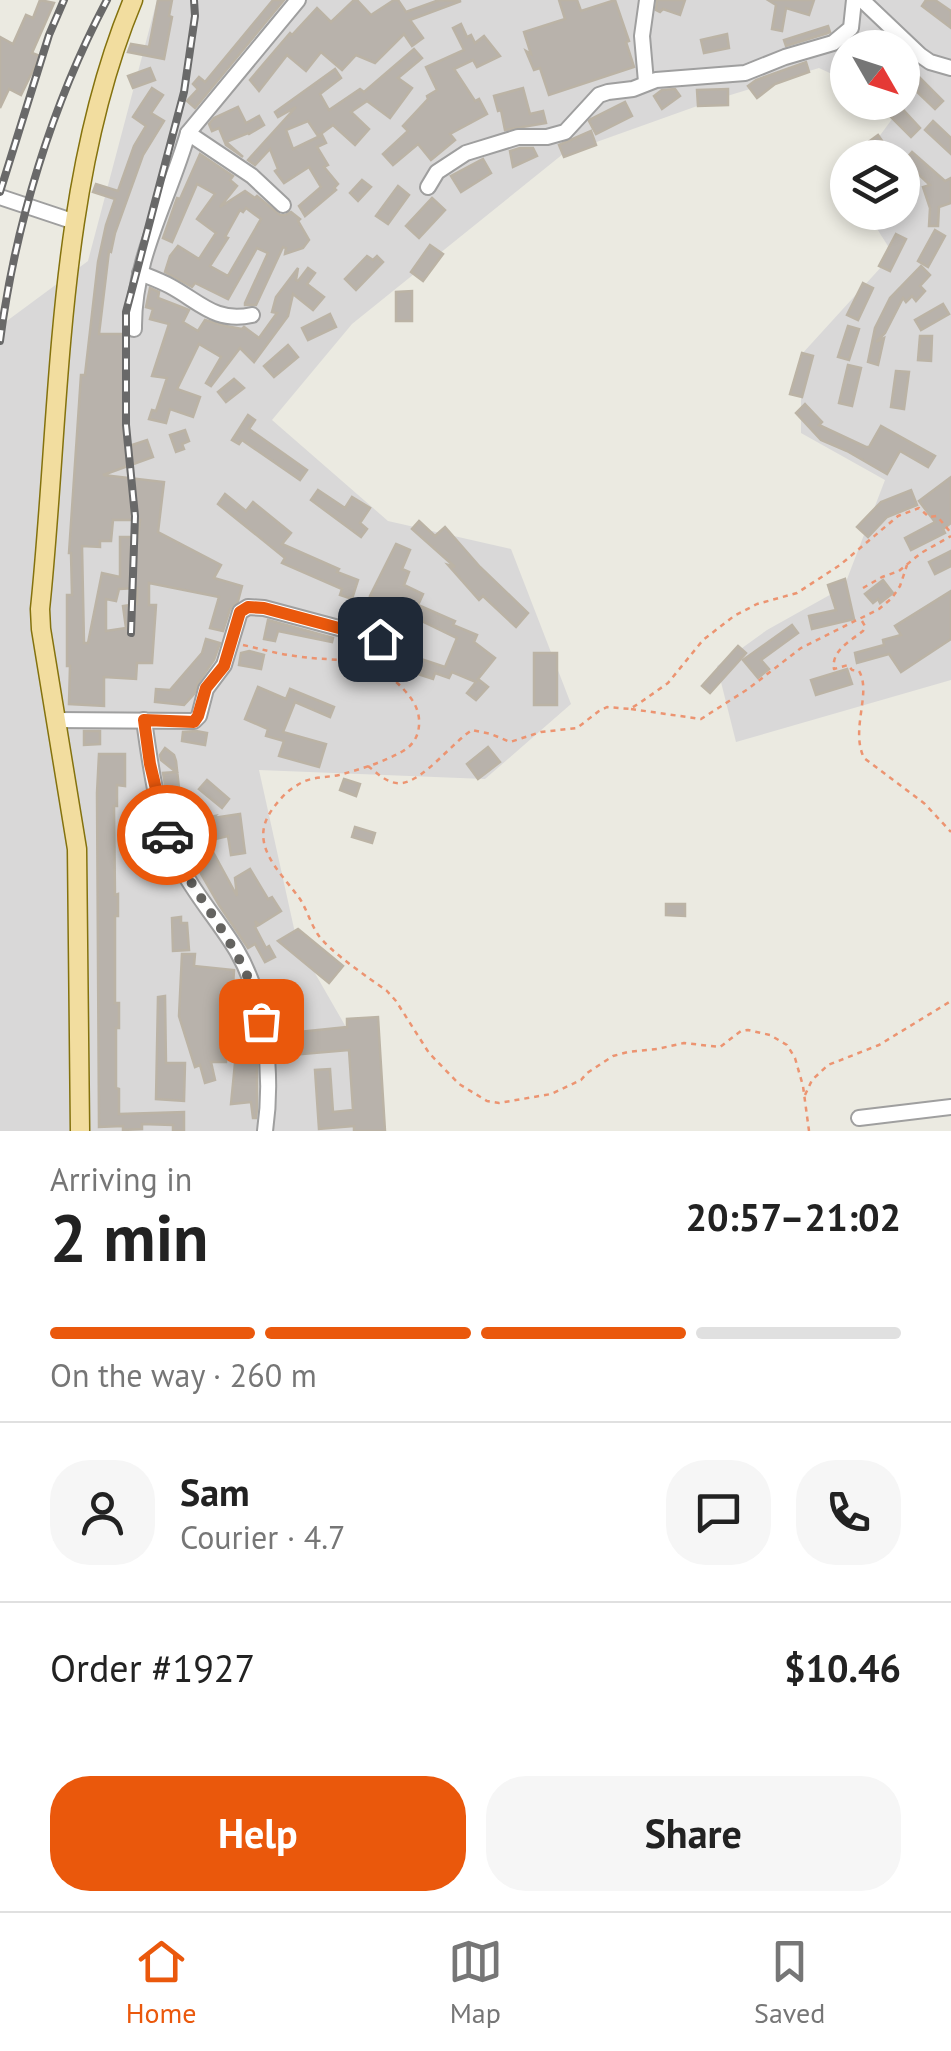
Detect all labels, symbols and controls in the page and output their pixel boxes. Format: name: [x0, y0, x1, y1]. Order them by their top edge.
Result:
north arrow: [830, 30, 920, 120]
map controls: [830, 30, 920, 230]
button: layers: [830, 140, 920, 230]
pin: [338, 597, 423, 682]
icon: home: [353, 612, 408, 667]
courier: [117, 785, 217, 885]
icon: car: [140, 808, 195, 863]
pin: [219, 979, 304, 1064]
icon: bag: [234, 994, 289, 1049]
text: Arriving in: [50, 1158, 192, 1200]
text: 20:57–21:02: [686, 1192, 901, 1241]
text: 2 min: [50, 1195, 209, 1279]
text: On the way · 260 m: [50, 1354, 317, 1396]
button: person: [50, 1460, 155, 1565]
button: chat: [666, 1460, 771, 1565]
button: phone: [796, 1460, 901, 1565]
text: Sam: [180, 1467, 250, 1516]
text: Courier · 4.7: [180, 1516, 346, 1558]
text: Order #1927: [50, 1643, 255, 1692]
text: $10.46: [784, 1643, 901, 1692]
button: Help: [50, 1776, 466, 1891]
button: Share: [486, 1776, 901, 1891]
tab: Home: [126, 1934, 196, 2031]
tab: Map: [448, 1934, 503, 2031]
tab: Saved: [754, 1934, 825, 2031]

